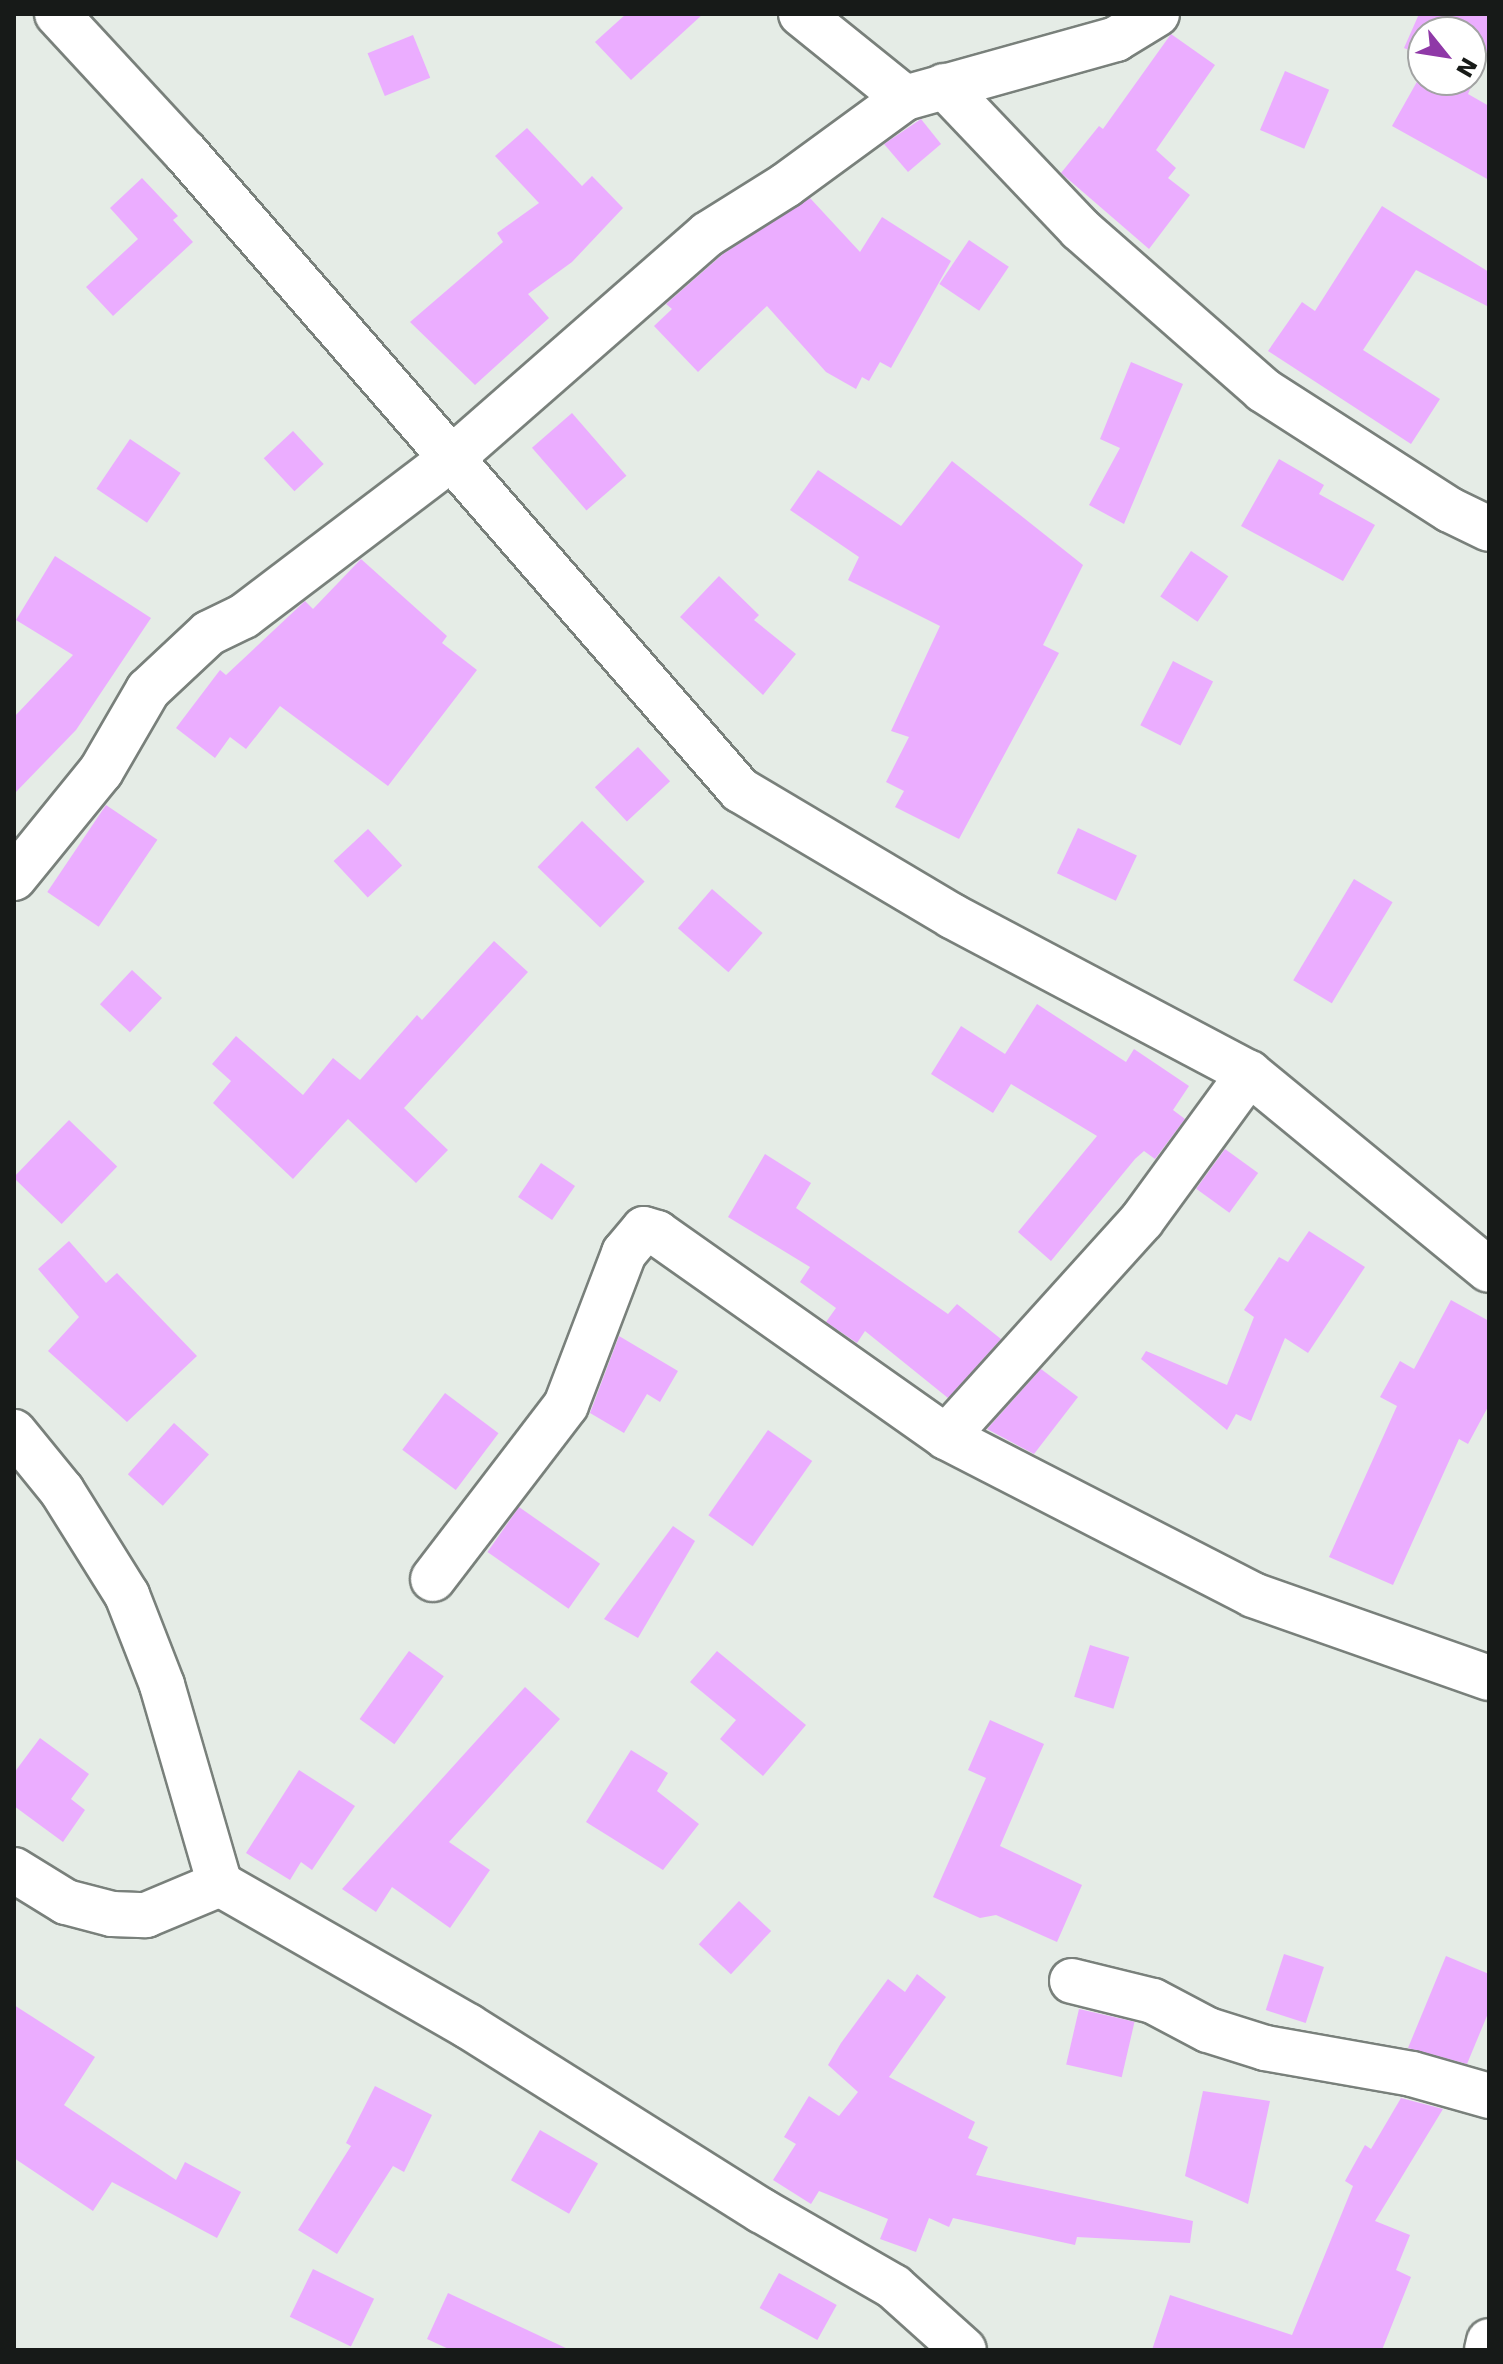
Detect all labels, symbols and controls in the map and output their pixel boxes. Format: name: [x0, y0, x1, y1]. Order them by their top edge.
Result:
north arrow: [1407, 16, 1487, 96]
text: N: [1451, 53, 1482, 81]

